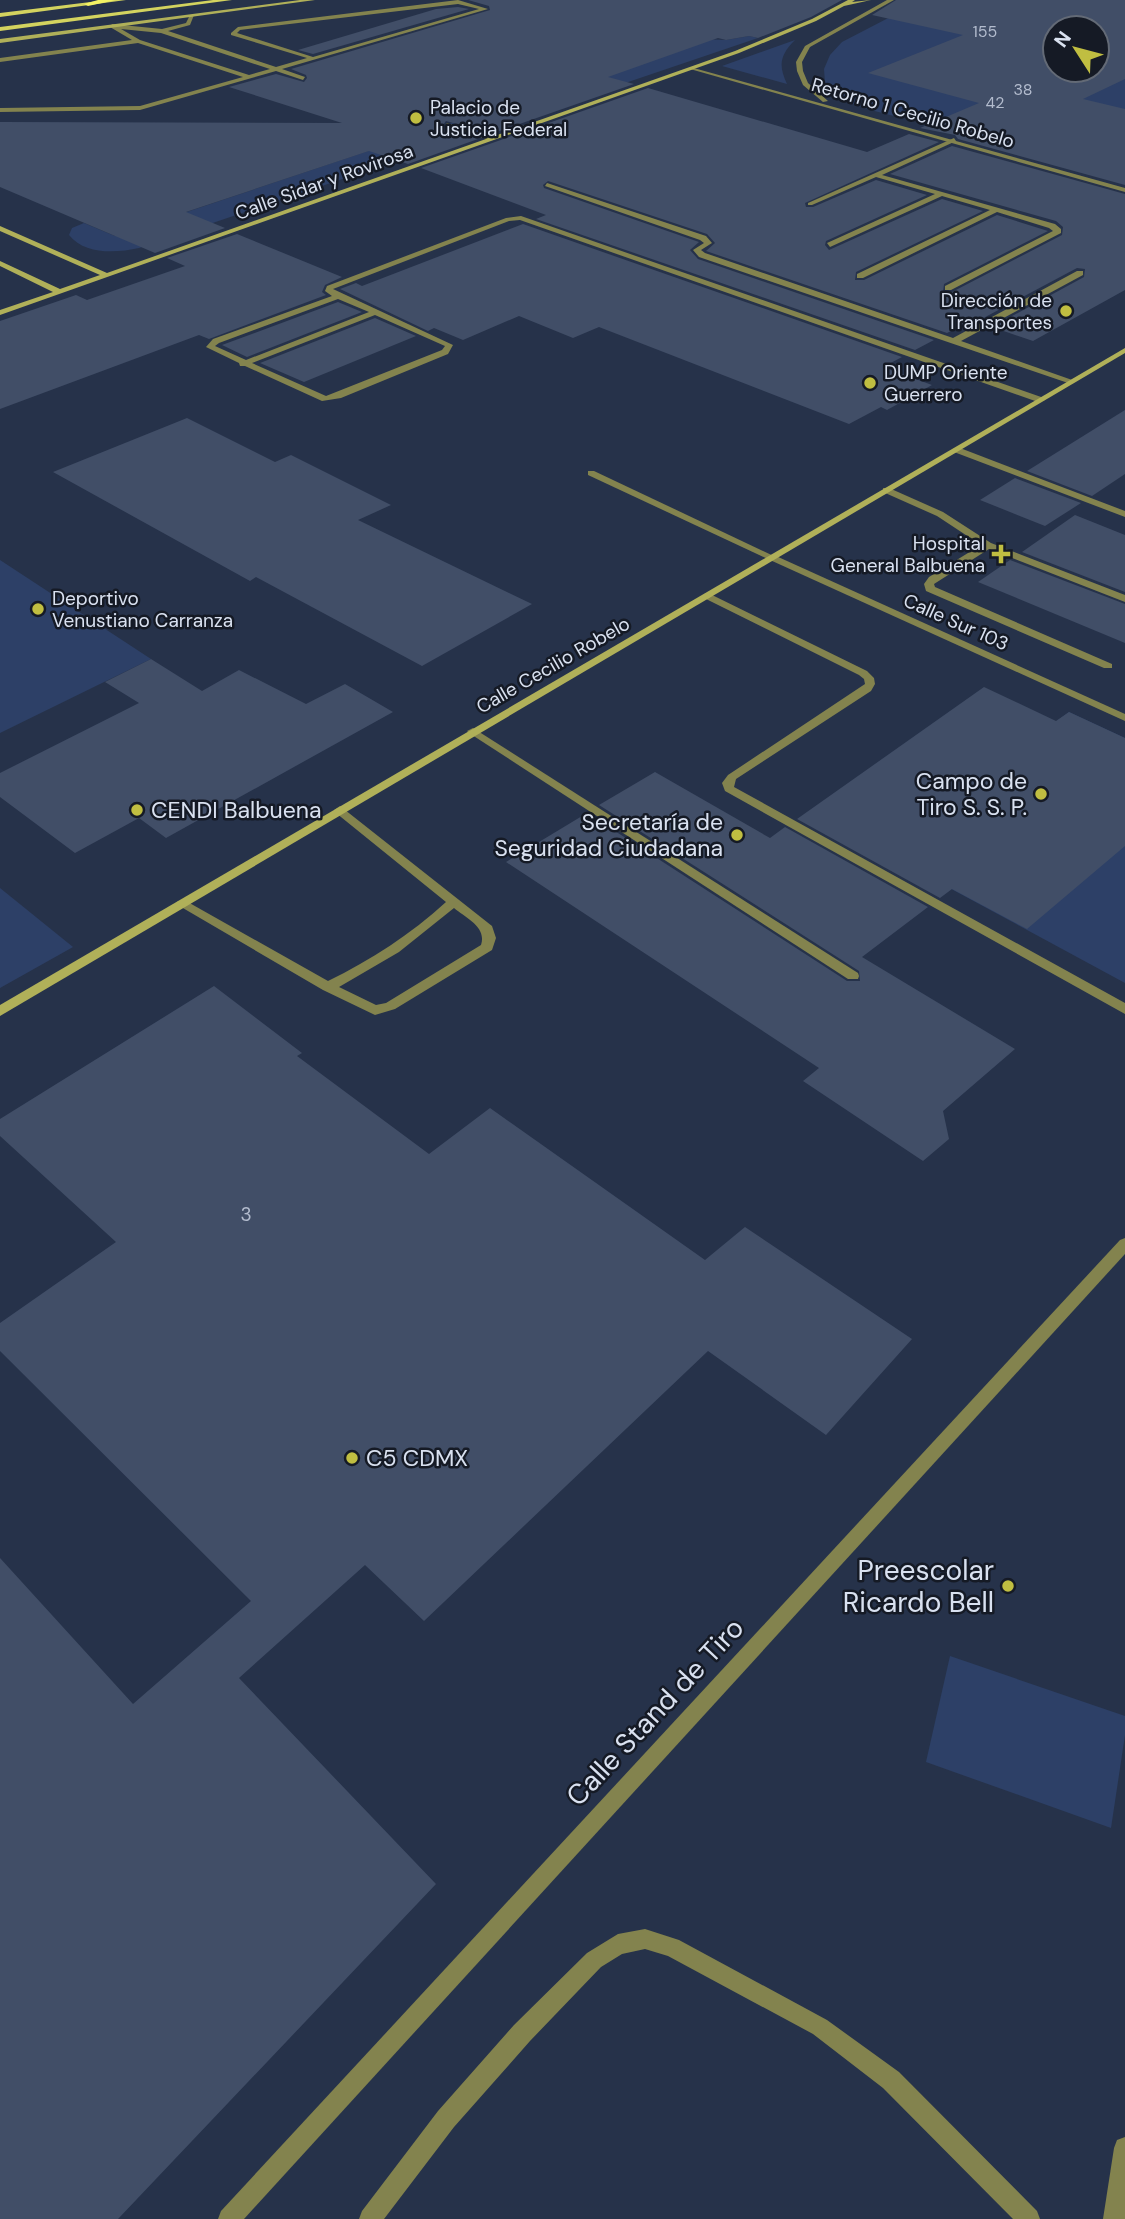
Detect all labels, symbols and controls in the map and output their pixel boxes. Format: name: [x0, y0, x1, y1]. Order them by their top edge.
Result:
north arrow: [1041, 14, 1111, 84]
house number: 155: [973, 21, 997, 42]
text: N: [1048, 26, 1077, 52]
street label: Retorno 1 Cecilio Robelo: [809, 72, 1017, 154]
house number: 38: [1013, 79, 1033, 100]
house number: 42: [986, 92, 1004, 113]
place label: Palacio de Justicia Federal: [430, 95, 567, 142]
marker: Palacio de Justicia Federal: [408, 110, 424, 126]
street label: Calle Sidar y Rovirosa: [232, 138, 416, 226]
place label: Dirección de Transportes: [941, 288, 1052, 335]
marker: Dirección de Transportes: [1058, 303, 1074, 319]
place label: DUMP Oriente Guerrero: [884, 360, 1008, 407]
marker: DUMP Oriente Guerrero: [862, 375, 878, 391]
place label: Hospital General Balbuena: [831, 531, 985, 578]
marker: Hospital General Balbuena: [991, 544, 1011, 564]
place label: Deportivo Venustiano Carranza: [52, 586, 233, 633]
street label: Calle Sur 103: [900, 588, 1012, 656]
marker: Deportivo Venustiano Carranza: [30, 601, 46, 617]
street label: Calle Cecilio Robelo: [472, 611, 634, 719]
place label: Campo de Tiro S. S. P.: [916, 766, 1027, 822]
marker: Campo de Tiro S. S. P.: [1033, 786, 1049, 802]
place label: CENDI Balbuena: [151, 795, 322, 825]
marker: CENDI Balbuena: [129, 802, 145, 818]
place label: Secretaría de Seguridad Ciudadana: [494, 807, 723, 863]
marker: Secretaría de Seguridad Ciudadana: [729, 827, 745, 843]
house number: 3: [240, 1202, 252, 1227]
place label: C5 CDMX: [366, 1443, 468, 1473]
marker: C5 CDMX: [344, 1450, 360, 1466]
place label: Preescolar Ricardo Bell: [843, 1552, 994, 1621]
marker: Preescolar Ricardo Bell: [1000, 1578, 1016, 1594]
street label: Calle Stand de Tiro: [558, 1610, 752, 1814]

